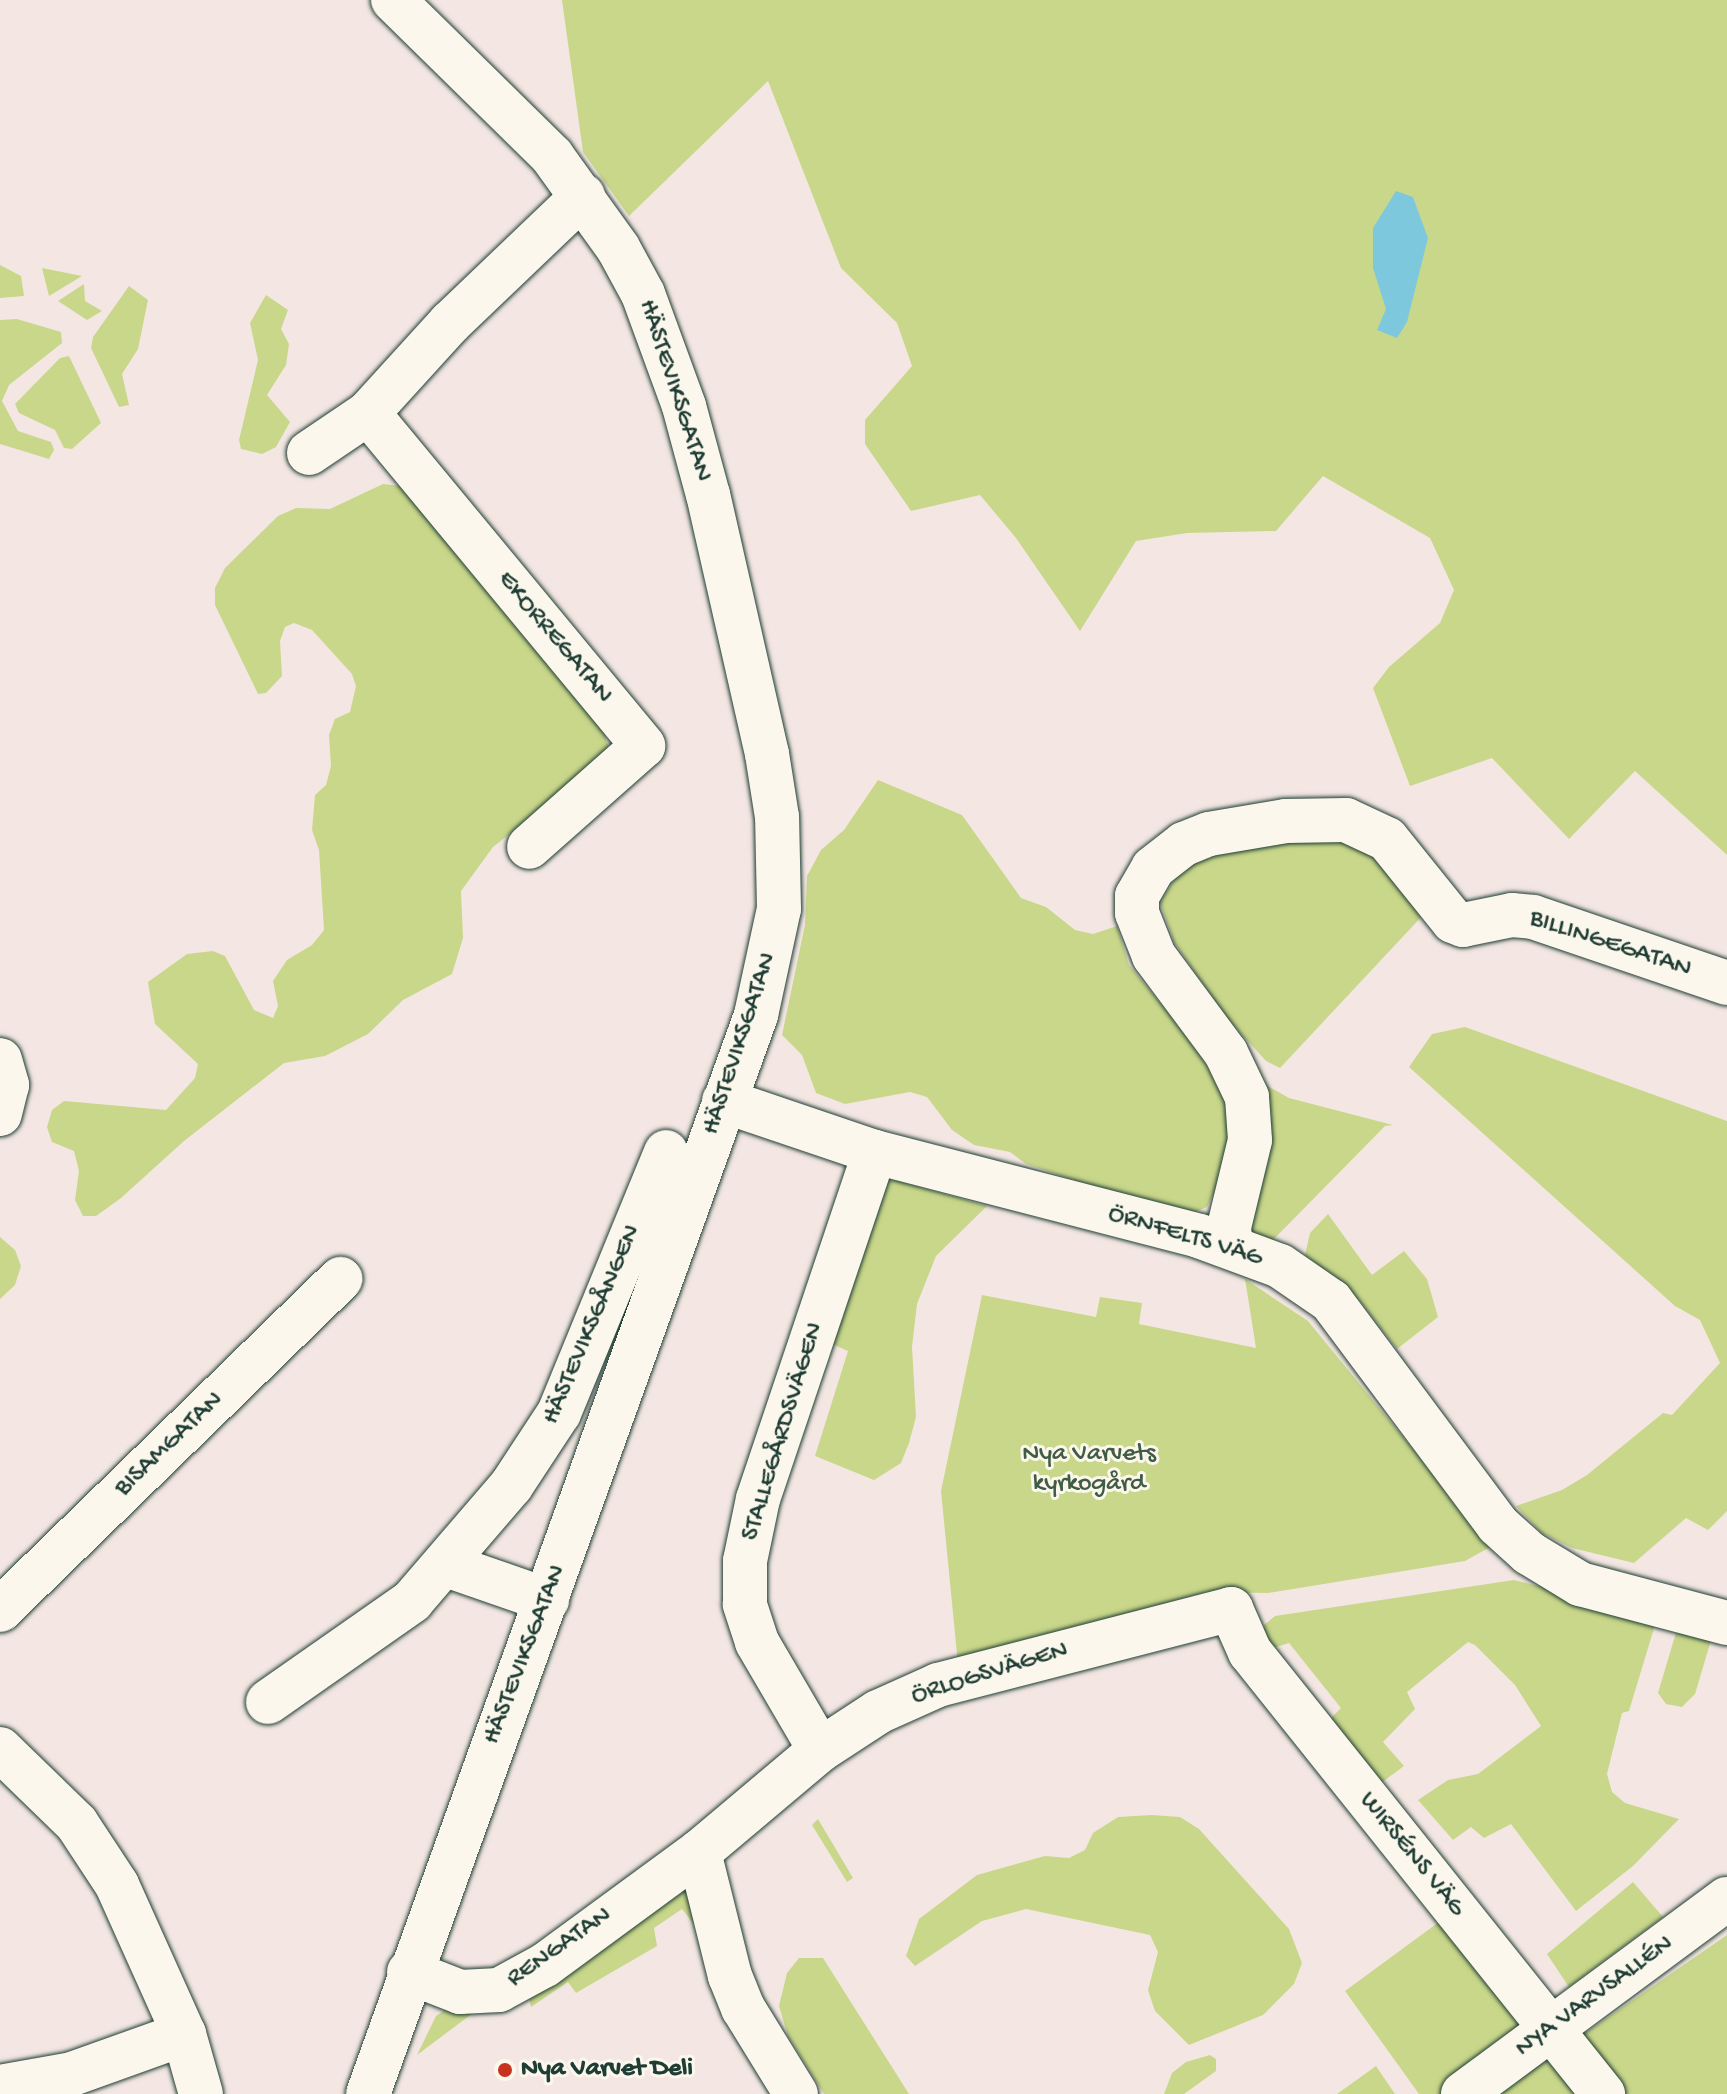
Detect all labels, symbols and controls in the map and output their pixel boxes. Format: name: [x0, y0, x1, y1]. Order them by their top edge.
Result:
street label: HÄSTEVIKSGATAN: [630, 296, 718, 486]
street label: EKORREGATAN: [489, 565, 619, 711]
street label: BILLINGEGATAN: [1525, 904, 1695, 986]
street label: HÄSTEVIKSGATAN: [697, 949, 785, 1139]
street label: ÖRNFELTS VÄG: [1104, 1199, 1266, 1275]
street label: HÄSTEVIKSGÅNGEN: [537, 1220, 649, 1430]
street label: STALLEGÅRDSVÄGEN: [736, 1319, 832, 1545]
street label: BISAMGATAN: [109, 1385, 231, 1505]
park label: Nya Varvets kyrkogård: [1022, 1439, 1156, 1500]
street label: HÄSTEVIKSGATAN: [477, 1561, 575, 1749]
street label: ÖRLOGSVÄGEN: [908, 1635, 1072, 1713]
street label: WIRSÉNS VÄG: [1351, 1786, 1471, 1924]
street label: RENGATAN: [502, 1901, 618, 1995]
street label: NYA VARVSALLÉN: [1510, 1929, 1680, 2065]
place label: Nya Varvet Deli: [521, 2054, 693, 2086]
marker: Nya Varvet Deli: [496, 2061, 514, 2079]

